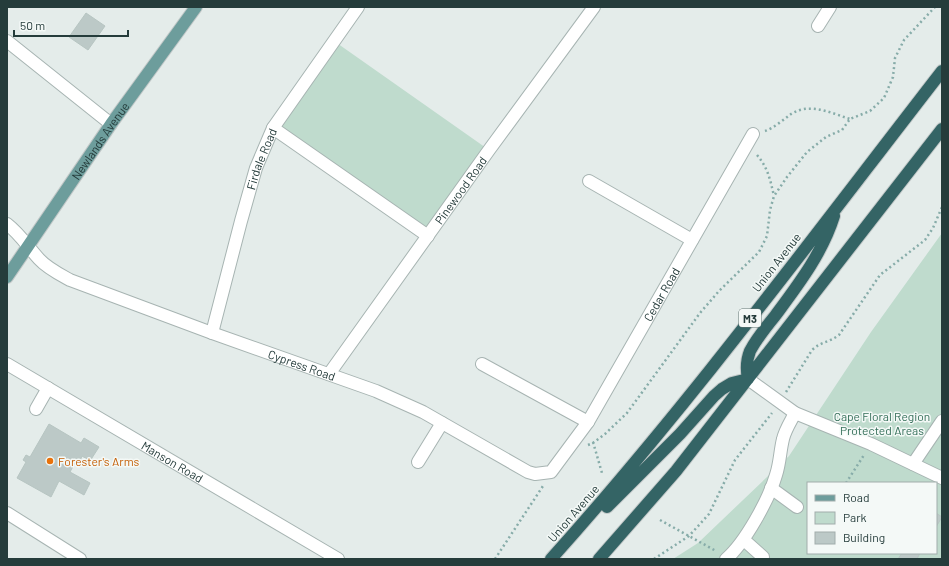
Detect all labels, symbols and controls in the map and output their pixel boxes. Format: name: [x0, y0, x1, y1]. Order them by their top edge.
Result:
scale bar: [14, 12, 128, 38]
text: 50 m: [20, 18, 45, 32]
street label: Newlands Avenue: [68, 99, 132, 182]
street label: Firdale Road: [243, 126, 279, 191]
street label: Pinewood Road: [431, 154, 489, 227]
street label: Union Avenue: [749, 230, 803, 294]
street label: Cedar Road: [640, 265, 682, 324]
road number: M3: [739, 309, 761, 327]
street label: Cypress Road: [266, 346, 337, 383]
park label: Cape Floral Region Protected Areas: [834, 409, 930, 437]
street label: Manson Road: [139, 438, 206, 485]
place label: Forester's Arms: [58, 454, 140, 468]
marker: Forester's Arms: [45, 456, 55, 466]
street label: Union Avenue: [544, 482, 602, 544]
legend: [807, 482, 937, 554]
text: Road: [843, 490, 870, 504]
text: Park: [843, 510, 867, 524]
text: Building: [843, 530, 885, 544]

